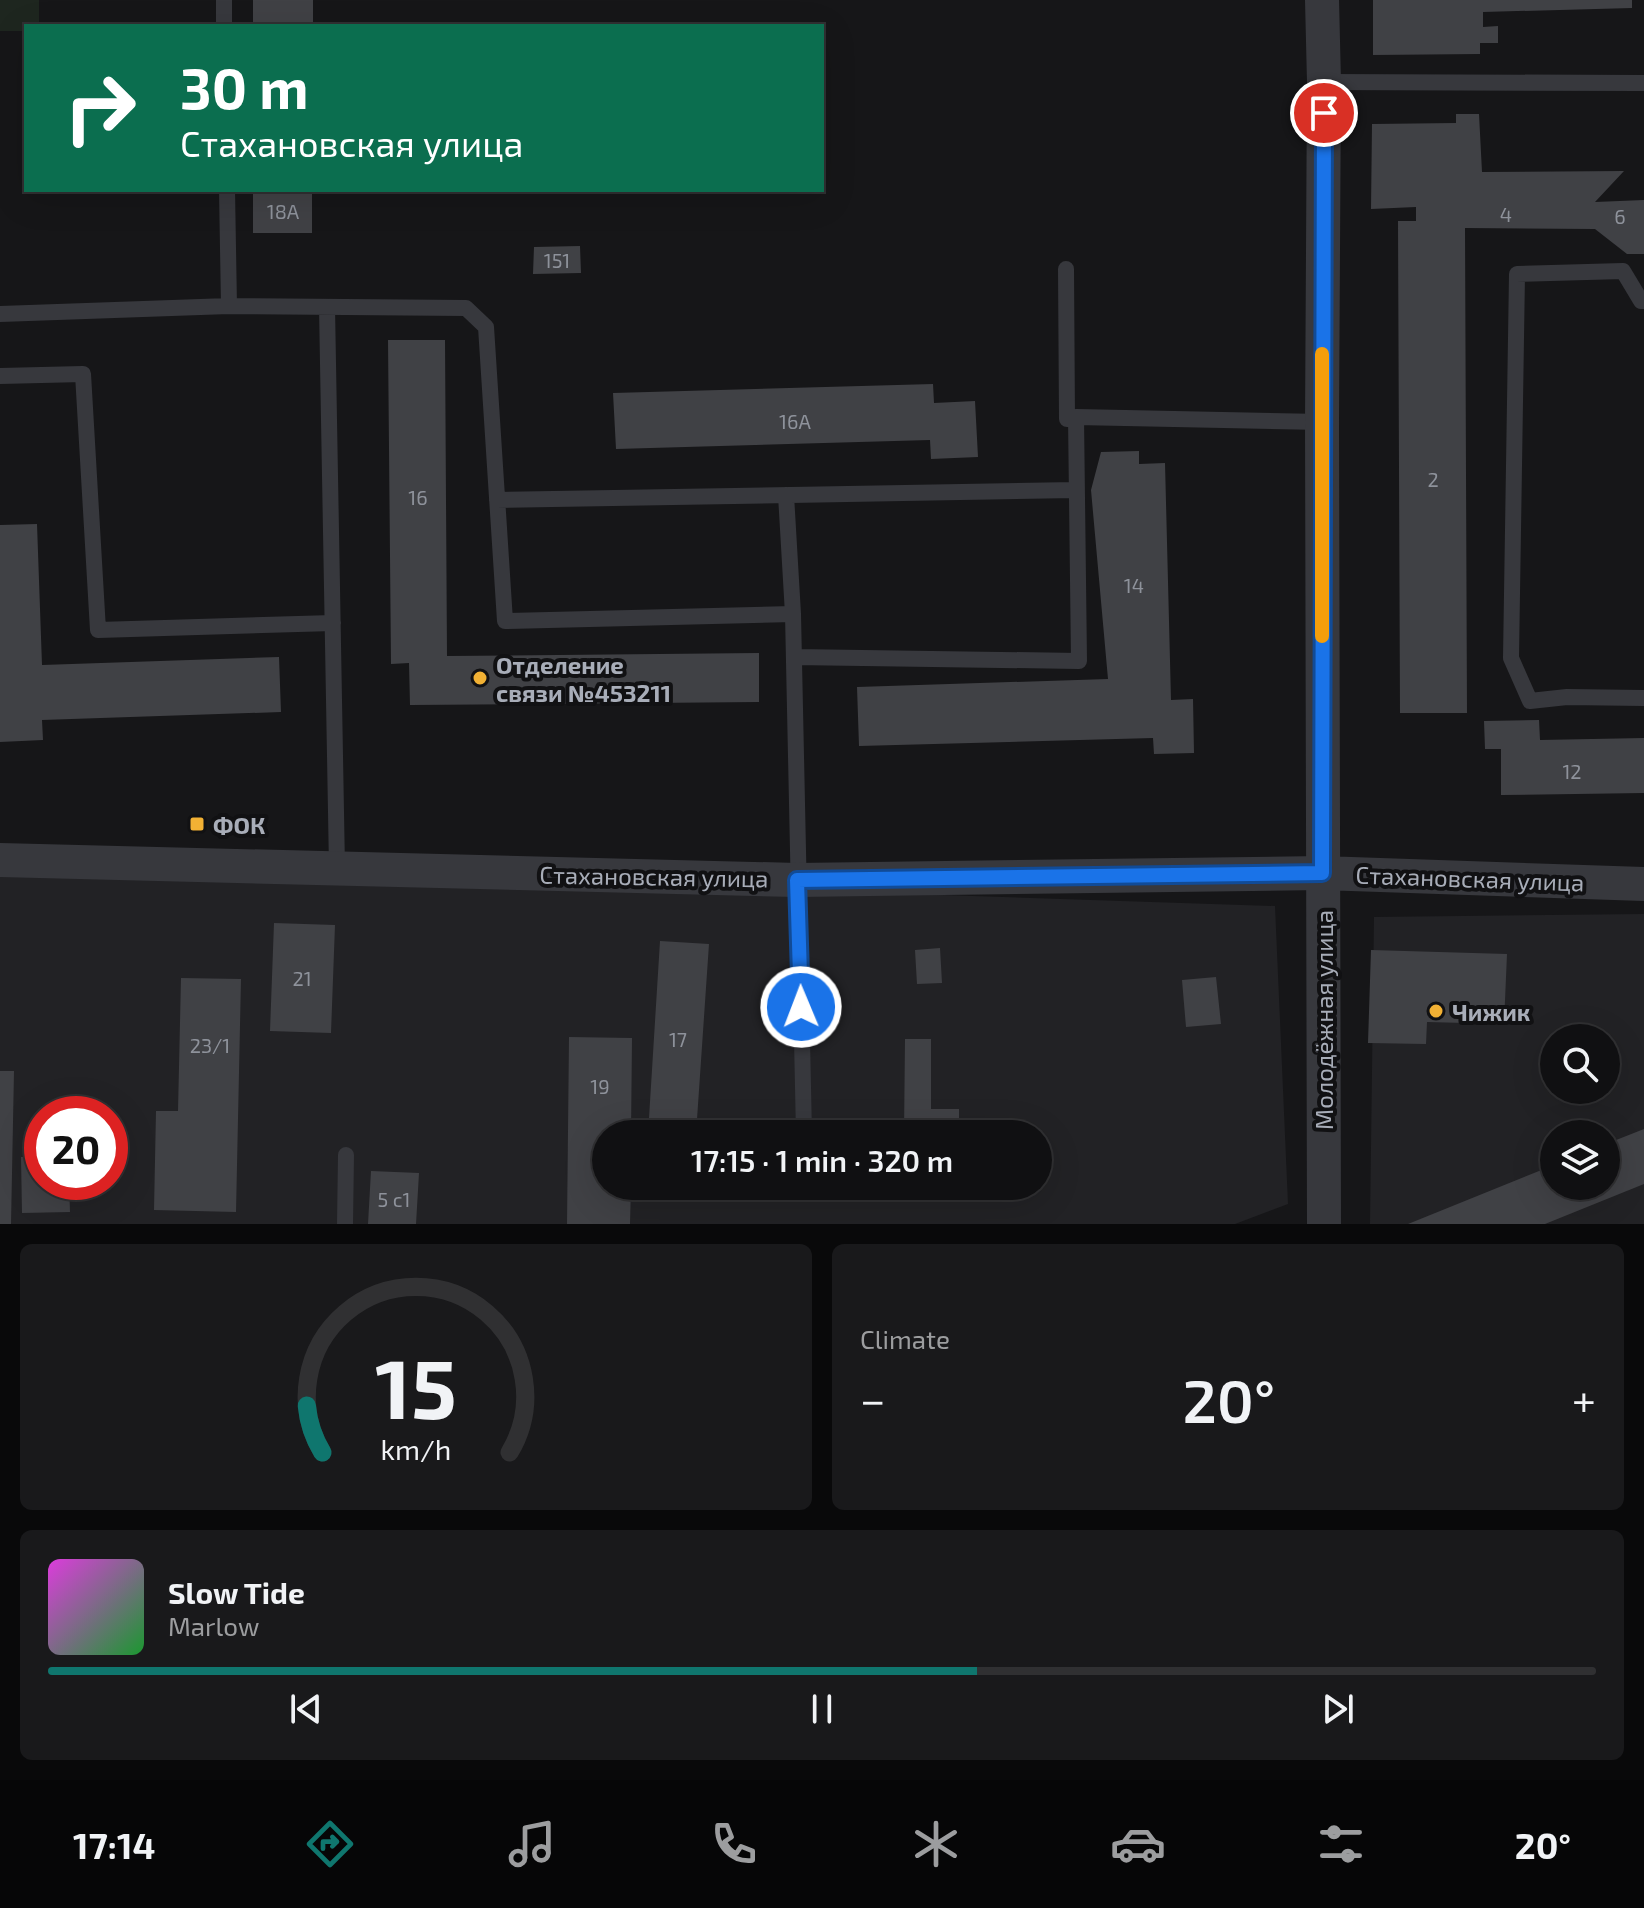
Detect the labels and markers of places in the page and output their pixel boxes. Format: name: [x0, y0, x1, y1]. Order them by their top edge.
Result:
pin: [1290, 79, 1358, 147]
place label: Отделение связи №453211: [496, 650, 671, 707]
marker: Отделение связи №453211: [471, 669, 489, 687]
place label: ФОК: [213, 810, 265, 839]
marker: ФОК: [188, 815, 206, 833]
place label: Чижик: [1452, 997, 1531, 1026]
marker: Чижик: [1427, 1002, 1445, 1020]

